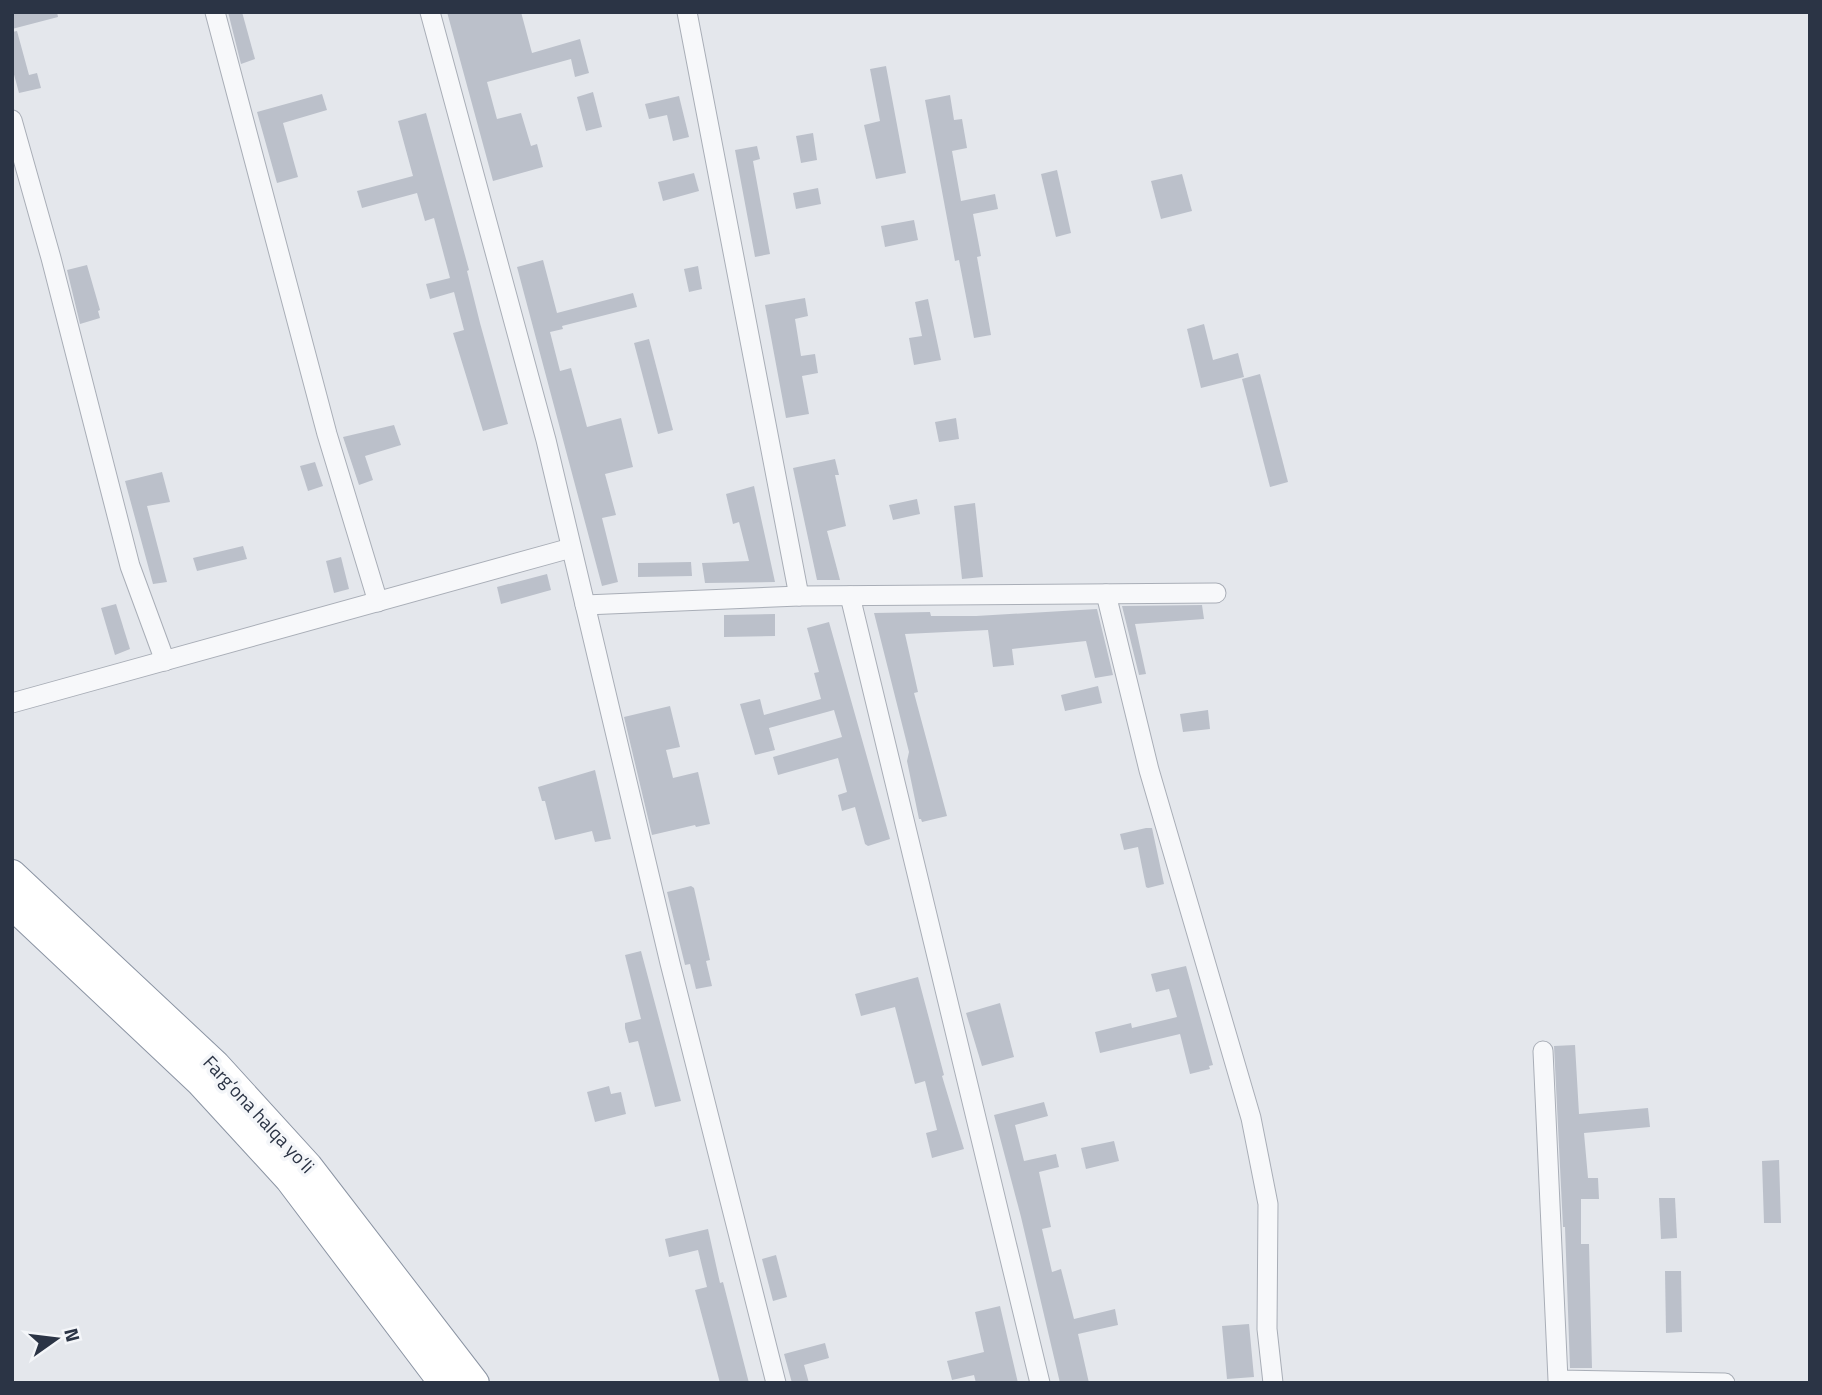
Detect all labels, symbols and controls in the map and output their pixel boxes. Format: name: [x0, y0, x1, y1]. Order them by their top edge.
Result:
street label: Farg‘ona halqa yo‘li: [197, 1048, 322, 1179]
north arrow: [21, 1304, 91, 1374]
text: N: [57, 1325, 89, 1345]

